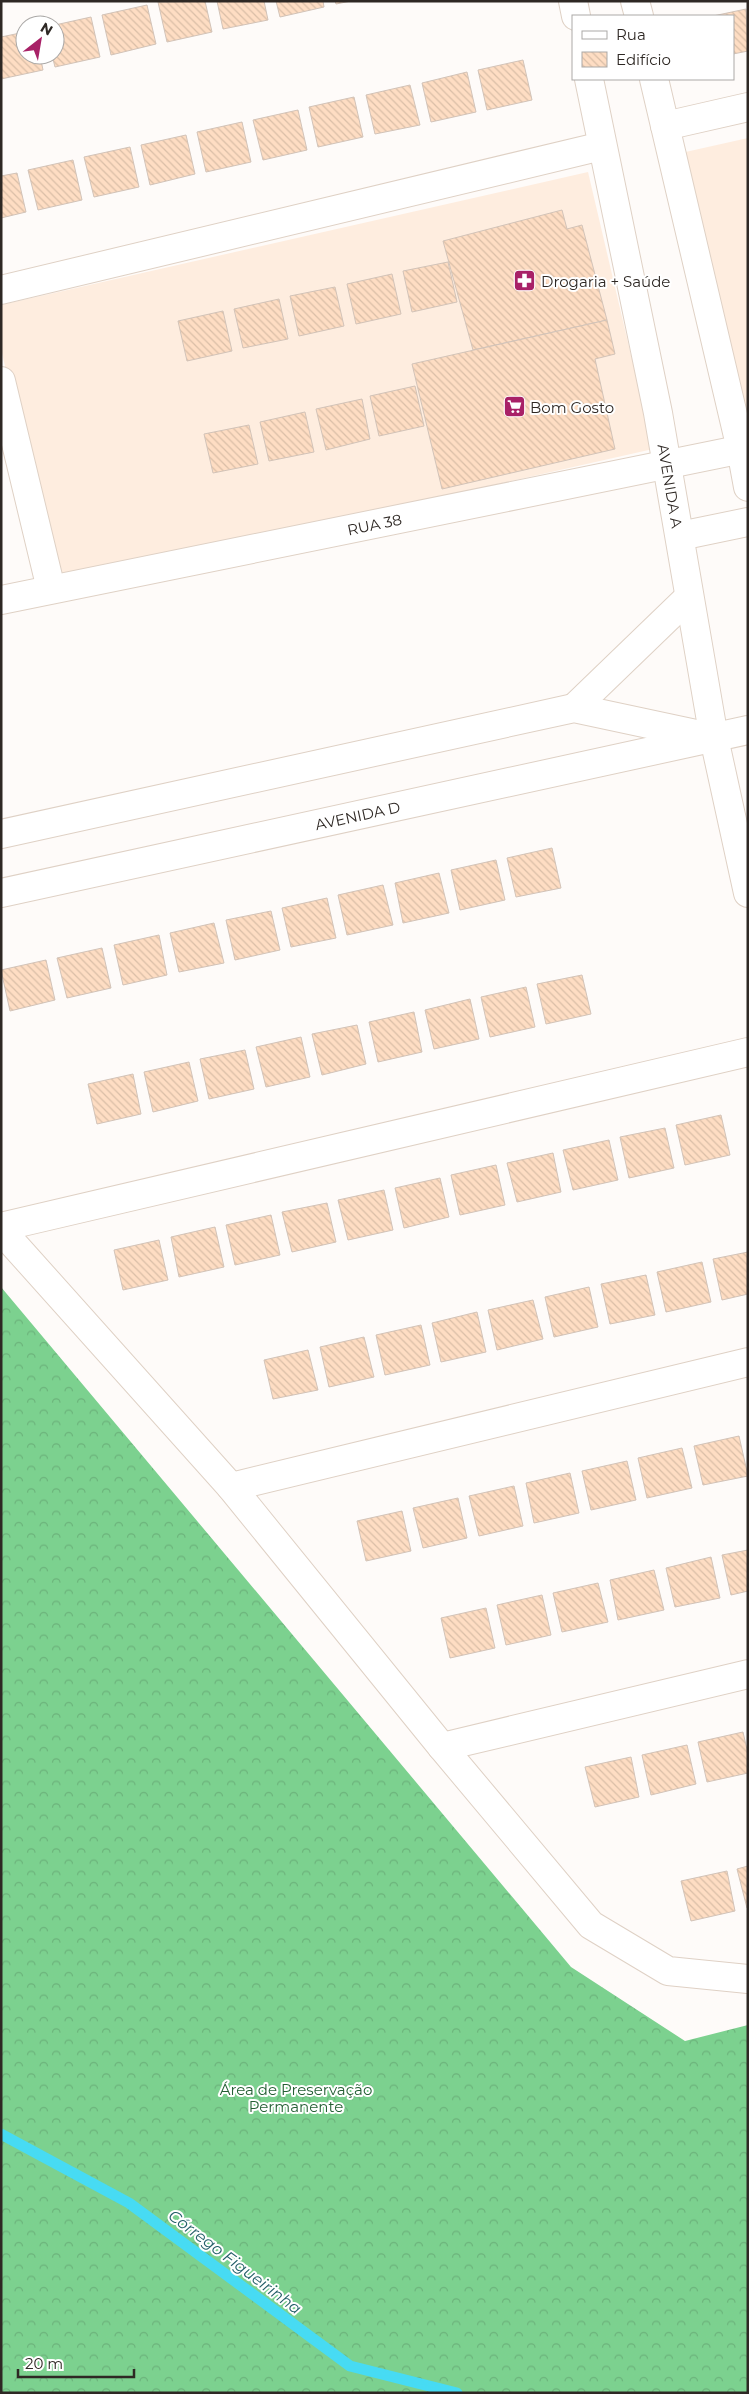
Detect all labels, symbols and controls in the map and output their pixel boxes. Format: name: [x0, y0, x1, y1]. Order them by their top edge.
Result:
north arrow: [15, 15, 65, 65]
legend: [572, 15, 734, 80]
text: N: [37, 18, 56, 39]
text: Rua: [616, 25, 646, 44]
text: Edifício: [616, 50, 671, 69]
pharmacy icon: Drogaria + Saúde: [513, 269, 537, 293]
place label: Drogaria + Saúde: [541, 272, 670, 291]
supermarket icon: Bom Gosto: [502, 395, 526, 419]
place label: Bom Gosto: [530, 398, 614, 417]
street label: AVENIDA A: [654, 442, 687, 530]
street label: RUA 38: [345, 509, 403, 539]
street label: AVENIDA D: [313, 797, 402, 834]
park label: Área de Preservação Permanente: [220, 2080, 372, 2116]
water label: Córrego Figueirinha: [165, 2206, 305, 2318]
scale bar: [18, 2346, 134, 2378]
text: 20 m: [25, 2354, 63, 2373]

